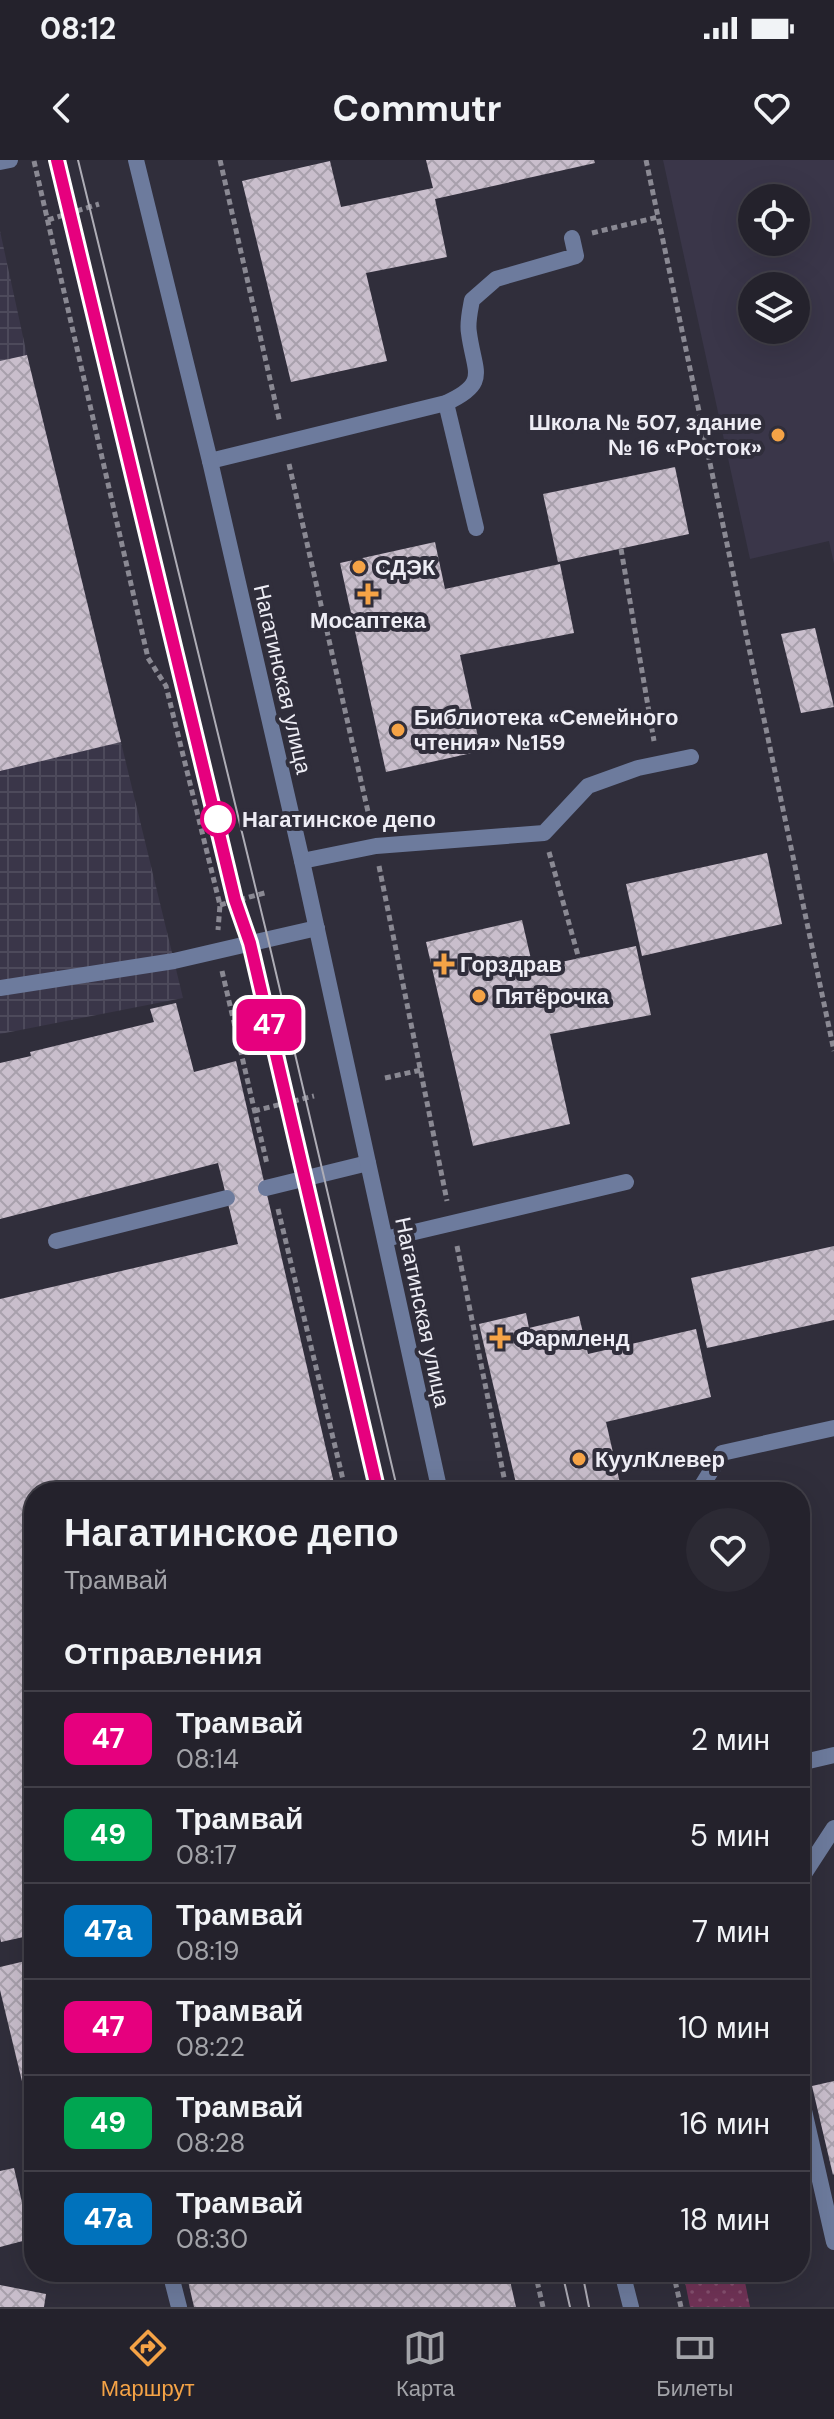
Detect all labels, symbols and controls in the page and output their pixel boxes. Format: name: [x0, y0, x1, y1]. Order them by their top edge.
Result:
text: 08:12: [40, 9, 116, 48]
text: Commutr: [333, 85, 501, 132]
icon: back: [40, 86, 84, 130]
icon: heart: [750, 86, 794, 130]
map controls: [738, 184, 810, 344]
button: locate: [738, 184, 810, 256]
button: layers: [738, 272, 810, 344]
place label: Школа № 507, здание № 16 «Росток»: [529, 408, 762, 462]
marker: Школа № 507, здание № 16 «Росток»: [769, 426, 787, 444]
place label: СДЭК: [375, 553, 436, 582]
marker: СДЭК: [350, 558, 368, 576]
street label: Нагатинская улица: [247, 582, 319, 777]
marker: Мосаптека: [359, 585, 377, 603]
place label: Мосаптека: [310, 606, 427, 635]
place label: Библиотека «Семейного чтения» №159: [414, 703, 678, 757]
marker: Библиотека «Семейного чтения» №159: [389, 721, 407, 739]
marker: Нагатинское депо: [201, 802, 235, 836]
place label: Нагатинское депо: [242, 805, 436, 834]
place label: Горздрав: [460, 950, 562, 979]
marker: Горздрав: [435, 955, 453, 973]
place label: Пятёрочка: [495, 982, 610, 1011]
marker: Пятёрочка: [470, 987, 488, 1005]
line badge: 47: [233, 999, 305, 1051]
text: 47: [252, 1006, 286, 1043]
street label: Нагатинская улица: [388, 1214, 457, 1411]
place label: Фармленд: [516, 1324, 630, 1353]
marker: Фармленд: [491, 1329, 509, 1347]
place label: КуулКлевер: [595, 1445, 725, 1474]
marker: КуулКлевер: [570, 1450, 588, 1468]
text: Нагатинское депо: [64, 1508, 399, 1558]
button: heart: [686, 1508, 770, 1592]
text: Трамвай: [64, 1563, 168, 1597]
text: Отправления: [64, 1634, 263, 1673]
text: Трамвай: [176, 1703, 304, 1742]
text: 47: [91, 1720, 125, 1757]
text: 2 мин: [691, 1720, 770, 1759]
text: 08:14: [176, 1742, 239, 1776]
text: Трамвай: [176, 1799, 304, 1838]
text: 49: [90, 1816, 126, 1853]
text: 5 мин: [690, 1816, 770, 1855]
text: 08:17: [176, 1838, 237, 1872]
text: Трамвай: [176, 1895, 304, 1934]
text: 47а: [84, 1912, 132, 1949]
text: 7 мин: [692, 1912, 770, 1951]
text: 08:19: [176, 1934, 239, 1968]
text: Трамвай: [176, 1991, 304, 2030]
text: 47: [91, 2008, 125, 2045]
text: 10 мин: [678, 2008, 770, 2047]
text: 08:22: [176, 2030, 245, 2064]
text: Трамвай: [176, 2087, 304, 2126]
text: 49: [90, 2104, 126, 2141]
text: 16 мин: [680, 2104, 770, 2143]
text: 08:28: [176, 2126, 245, 2160]
text: Трамвай: [176, 2183, 304, 2222]
text: 47а: [84, 2200, 132, 2237]
text: 18 мин: [680, 2200, 770, 2239]
text: 08:30: [176, 2222, 248, 2256]
tab: Маршрут: [101, 2326, 194, 2403]
tab: Карта: [396, 2326, 455, 2403]
tab: Билеты: [656, 2326, 733, 2403]

